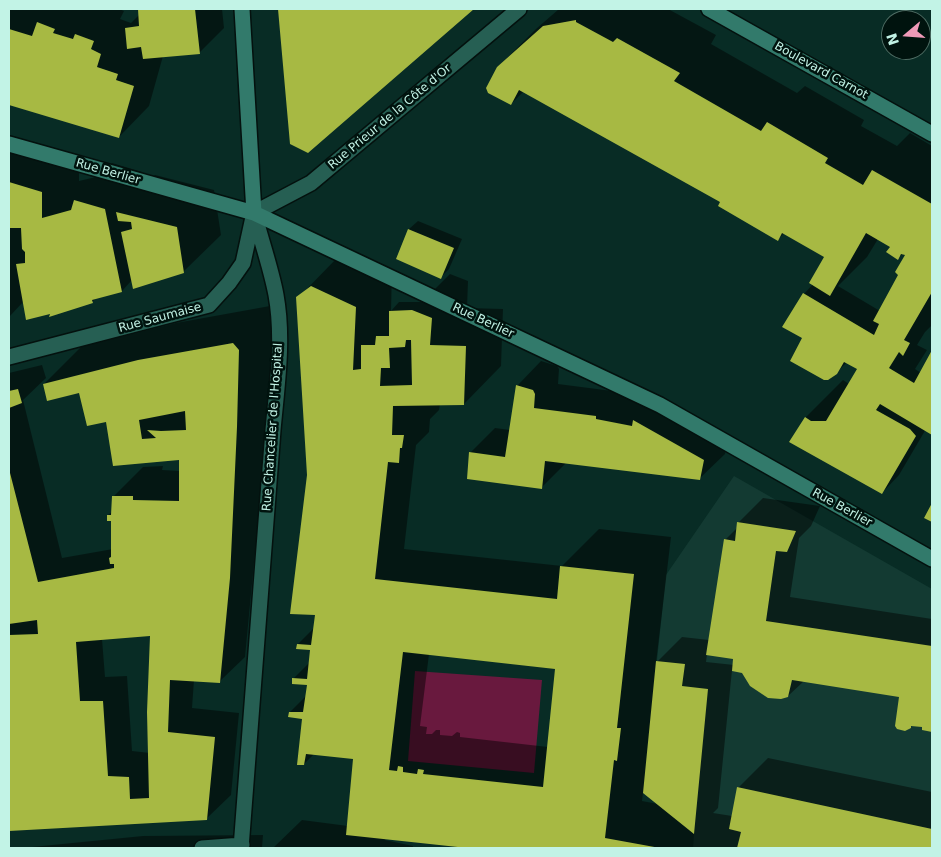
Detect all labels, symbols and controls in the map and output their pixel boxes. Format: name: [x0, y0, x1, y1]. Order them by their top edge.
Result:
north arrow: [881, 10, 931, 60]
text: N: [883, 31, 902, 47]
street label: Boulevard Carnot: [772, 39, 870, 103]
street label: Rue Prieur de la Côte d'Or: [326, 61, 454, 173]
street label: Rue Berlier: [74, 156, 142, 188]
street label: Rue Saumaise: [117, 300, 203, 336]
street label: Rue Berlier: [450, 300, 516, 342]
street label: Rue Chancelier de l'Hospital: [260, 342, 286, 512]
street label: Rue Berlier: [810, 486, 874, 530]

